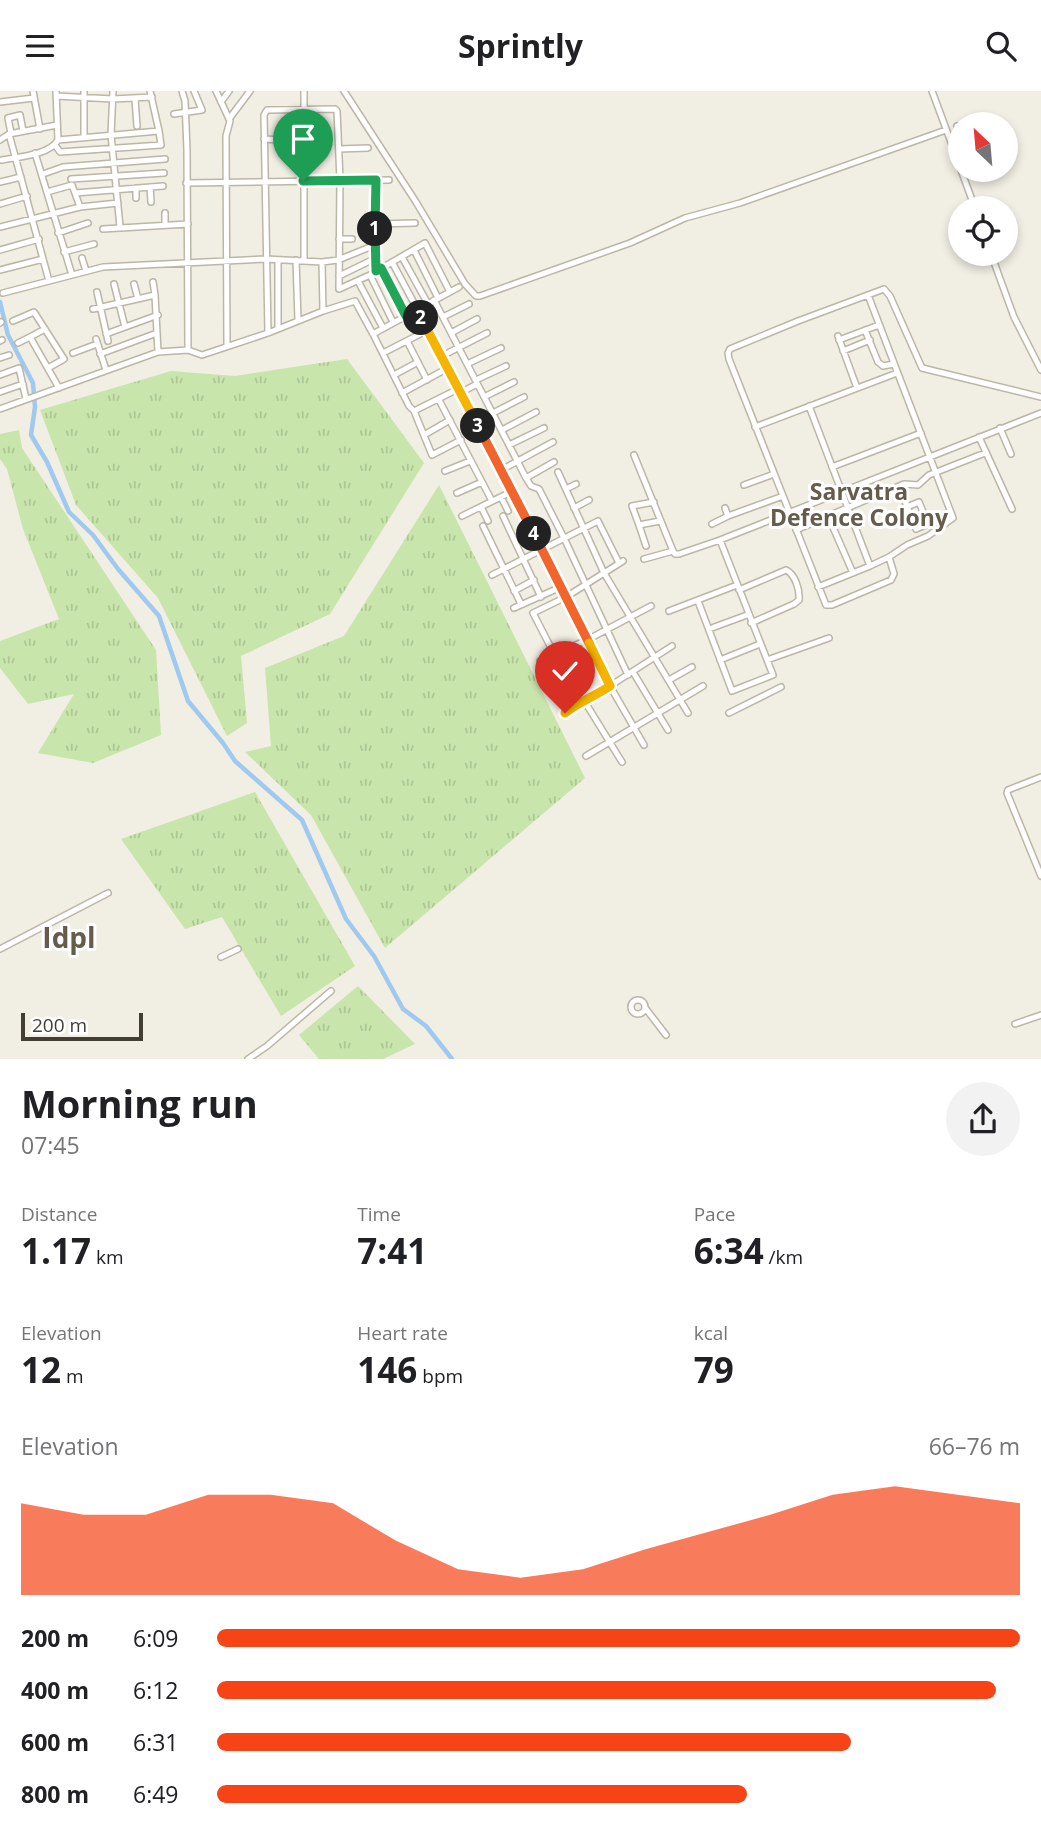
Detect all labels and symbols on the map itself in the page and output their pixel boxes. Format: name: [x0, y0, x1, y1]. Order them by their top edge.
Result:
pin: [273, 109, 333, 181]
north arrow: [948, 112, 1018, 182]
pin: 1: [358, 211, 392, 247]
pin: 2: [404, 301, 438, 335]
pin: 3: [461, 409, 496, 443]
district label: Sarvatra Defence Colony: [770, 475, 949, 533]
pin: 4: [516, 517, 552, 551]
pin: [535, 641, 595, 713]
district label: Idpl: [42, 918, 96, 956]
scale bar: [21, 1010, 144, 1042]

